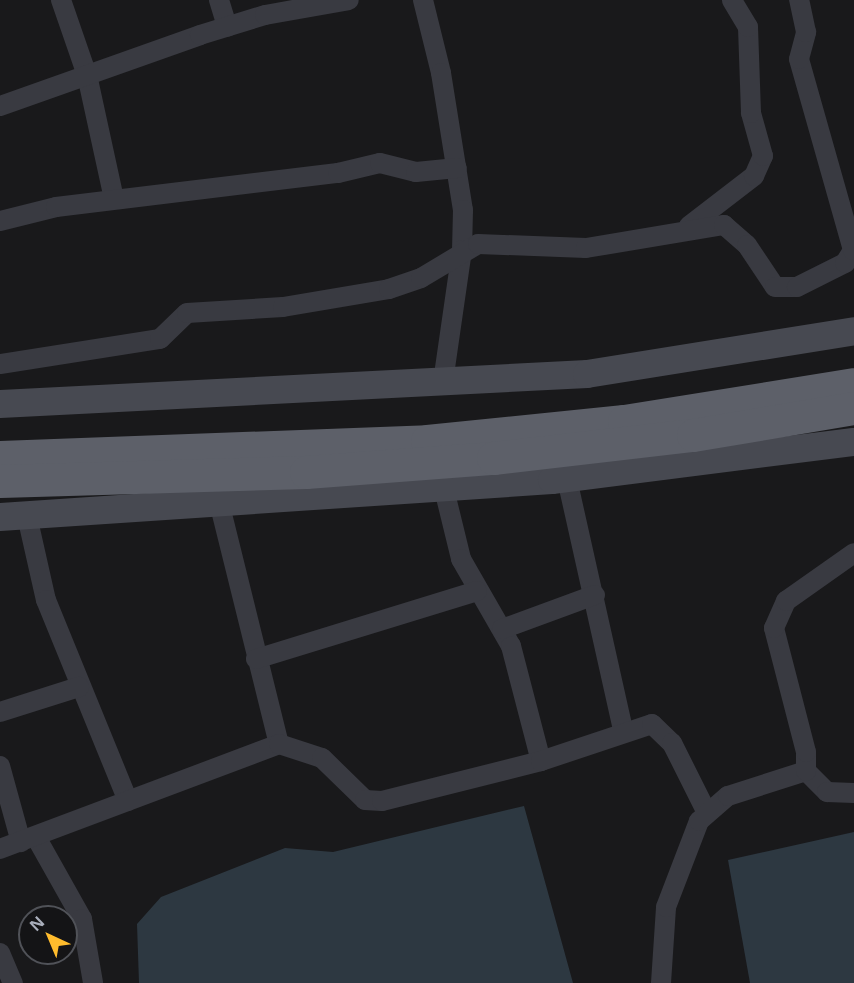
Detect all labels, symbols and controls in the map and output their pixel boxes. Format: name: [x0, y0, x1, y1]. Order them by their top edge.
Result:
north arrow: [18, 905, 78, 965]
text: N: [25, 911, 49, 936]

